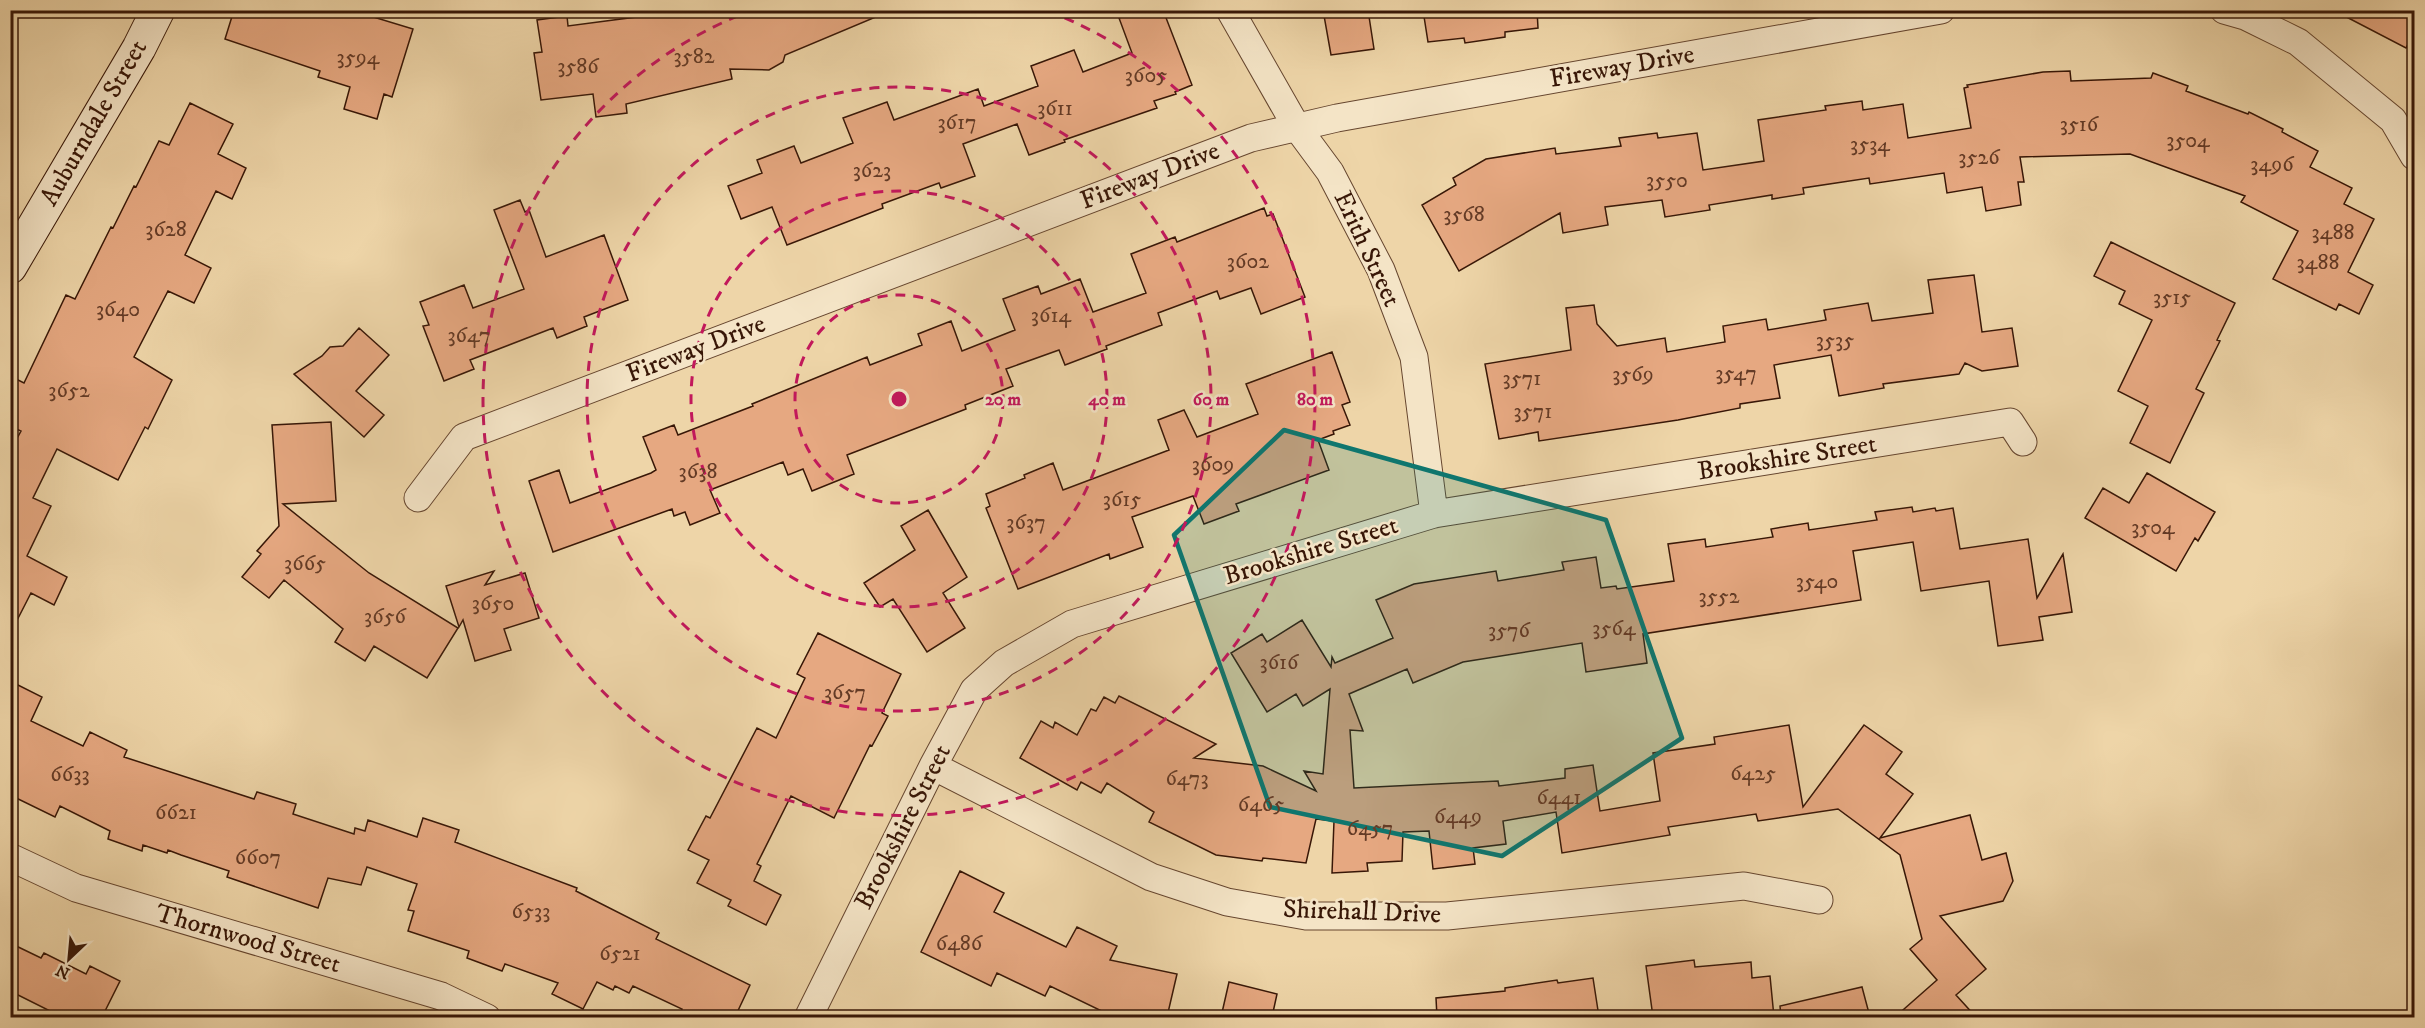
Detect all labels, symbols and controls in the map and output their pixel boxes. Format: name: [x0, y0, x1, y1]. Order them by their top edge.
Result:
street label: Auburndale Street: [33, 34, 155, 212]
street label: Fireway Drive: [1547, 38, 1697, 96]
house number: 3582: [674, 43, 715, 70]
house number: 3594: [337, 44, 381, 71]
house number: 3586: [557, 53, 600, 80]
house number: 3605: [1125, 62, 1167, 89]
house number: 3611: [1037, 95, 1073, 122]
house number: 3617: [937, 109, 977, 136]
house number: 3516: [2060, 111, 2100, 138]
house number: 3504: [2166, 127, 2211, 154]
house number: 3534: [1850, 131, 1891, 158]
street label: Fireway Drive: [1076, 134, 1224, 218]
house number: 3526: [1958, 144, 2001, 171]
house number: 3496: [2250, 151, 2295, 178]
house number: 3623: [853, 157, 891, 184]
house number: 3550: [1646, 167, 1688, 194]
street label: Erith Street: [1326, 186, 1408, 312]
house number: 3568: [1443, 201, 1485, 228]
house number: 3628: [145, 216, 187, 243]
house number: 3488: [2312, 219, 2354, 246]
house number: 3602: [1227, 248, 1269, 275]
house number: 3488: [2297, 249, 2339, 276]
house number: 3515: [2153, 284, 2191, 311]
house number: 3640: [96, 296, 140, 323]
house number: 3614: [1031, 302, 1072, 329]
street label: Fireway Drive: [622, 307, 770, 391]
house number: 3647: [447, 322, 491, 349]
house number: 3535: [1816, 327, 1854, 354]
house number: 3547: [1715, 360, 1757, 387]
house number: 3569: [1612, 361, 1654, 388]
house number: 3571: [1503, 365, 1541, 392]
house number: 3652: [48, 377, 90, 404]
centre of rings: [889, 389, 909, 409]
text: 20 m: [985, 389, 1021, 411]
text: 40 m: [1087, 389, 1126, 411]
text: 60 m: [1193, 389, 1230, 411]
text: 80 m: [1297, 389, 1334, 411]
house number: 3571: [1514, 398, 1552, 425]
street label: Brookshire Street: [1695, 428, 1879, 488]
house number: 3609: [1192, 451, 1234, 478]
house number: 3638: [679, 458, 717, 485]
house number: 3615: [1103, 486, 1141, 513]
house number: 3637: [1006, 509, 1046, 536]
street label: Brookshire Street: [1220, 509, 1402, 593]
house number: 3504: [2131, 514, 2176, 541]
house number: 3665: [284, 550, 326, 577]
house number: 3540: [1796, 568, 1838, 595]
house number: 3552: [1699, 583, 1740, 610]
house number: 3650: [472, 590, 514, 617]
house number: 3656: [364, 603, 408, 630]
house number: 3564: [1592, 615, 1637, 642]
house number: 3576: [1488, 617, 1532, 644]
house number: 3616: [1260, 649, 1300, 676]
house number: 3657: [824, 679, 866, 706]
street label: Brookshire Street: [847, 739, 959, 915]
house number: 6425: [1730, 760, 1776, 787]
house number: 6633: [50, 761, 90, 788]
house number: 6473: [1165, 765, 1209, 792]
house number: 6441: [1537, 784, 1581, 811]
house number: 6465: [1238, 791, 1284, 818]
house number: 6621: [155, 799, 197, 826]
house number: 6449: [1434, 803, 1482, 830]
house number: 6457: [1347, 815, 1393, 842]
house number: 6607: [235, 844, 281, 871]
street label: Shirehall Drive: [1282, 893, 1442, 931]
street label: Thornwood Street: [152, 897, 344, 981]
house number: 6533: [512, 898, 550, 925]
north arrow: [39, 929, 99, 989]
house number: 6486: [936, 930, 984, 957]
house number: 6521: [599, 940, 641, 967]
text: N: [53, 960, 73, 983]

